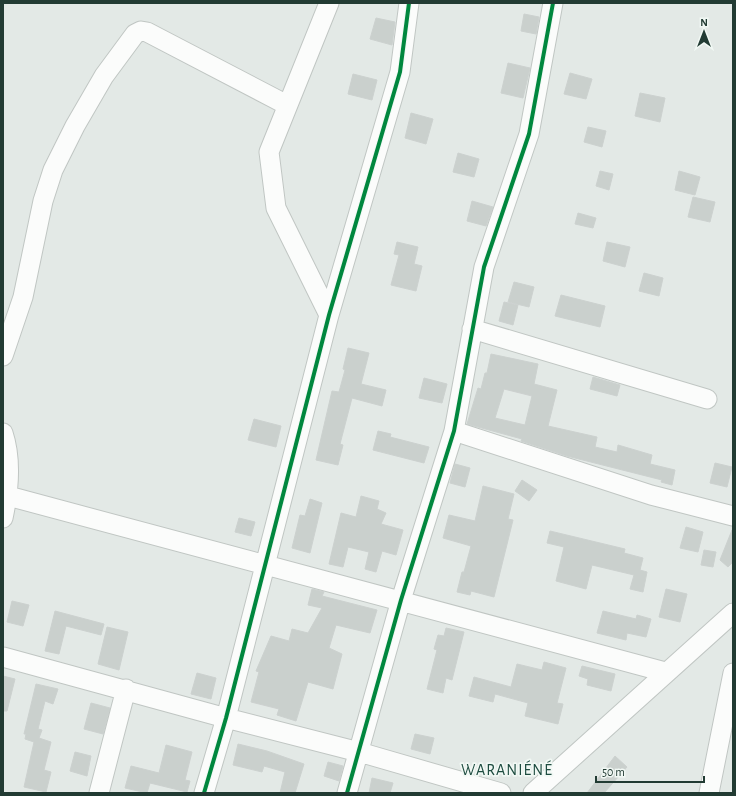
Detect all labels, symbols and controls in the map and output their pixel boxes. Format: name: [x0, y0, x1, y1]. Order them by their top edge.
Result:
north arrow: [684, 12, 724, 52]
text: N: [700, 17, 708, 28]
scale bar: [596, 758, 704, 784]
district label: WARANIÉNÉ: [461, 760, 553, 778]
text: 50 m: [602, 766, 625, 778]

